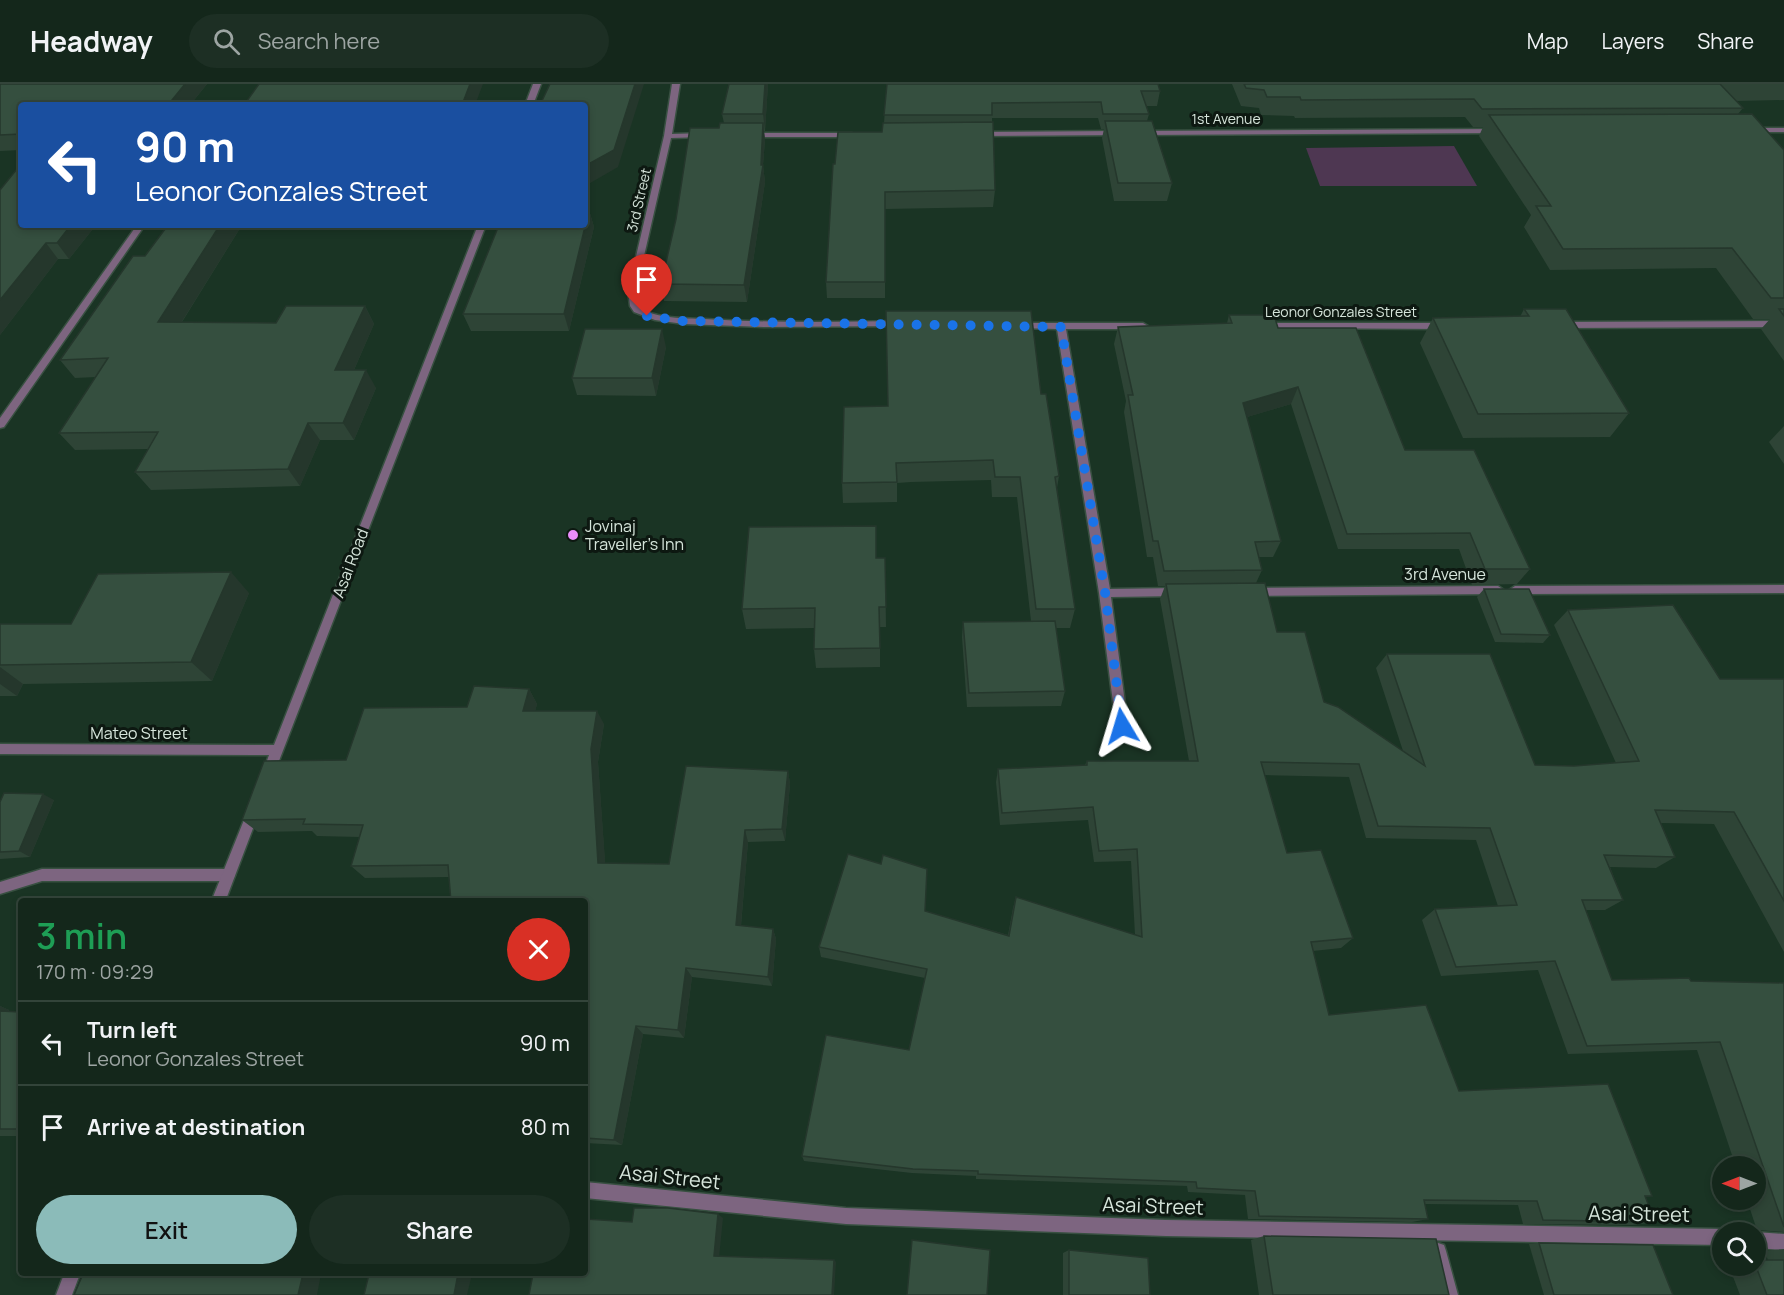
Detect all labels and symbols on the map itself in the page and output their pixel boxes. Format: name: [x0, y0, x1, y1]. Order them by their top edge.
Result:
street label: 1st Avenue: [1191, 109, 1261, 128]
street label: 3rd Street: [622, 166, 655, 234]
pin: [621, 254, 672, 316]
street label: Leonor Gonzales Street: [1265, 302, 1417, 321]
place label: Jovinaj Traveller's Inn: [585, 515, 684, 555]
street label: Asai Road: [327, 525, 373, 601]
marker: Jovinaj Traveller's Inn: [566, 528, 580, 542]
street label: 3rd Avenue: [1404, 563, 1486, 585]
position arrow: [1090, 694, 1154, 758]
street label: Mateo Street: [90, 722, 188, 744]
north arrow: [1712, 1156, 1766, 1210]
street label: Asai Street: [618, 1158, 722, 1195]
street label: Asai Street: [1102, 1190, 1204, 1221]
street label: Asai Street: [1588, 1199, 1690, 1228]

